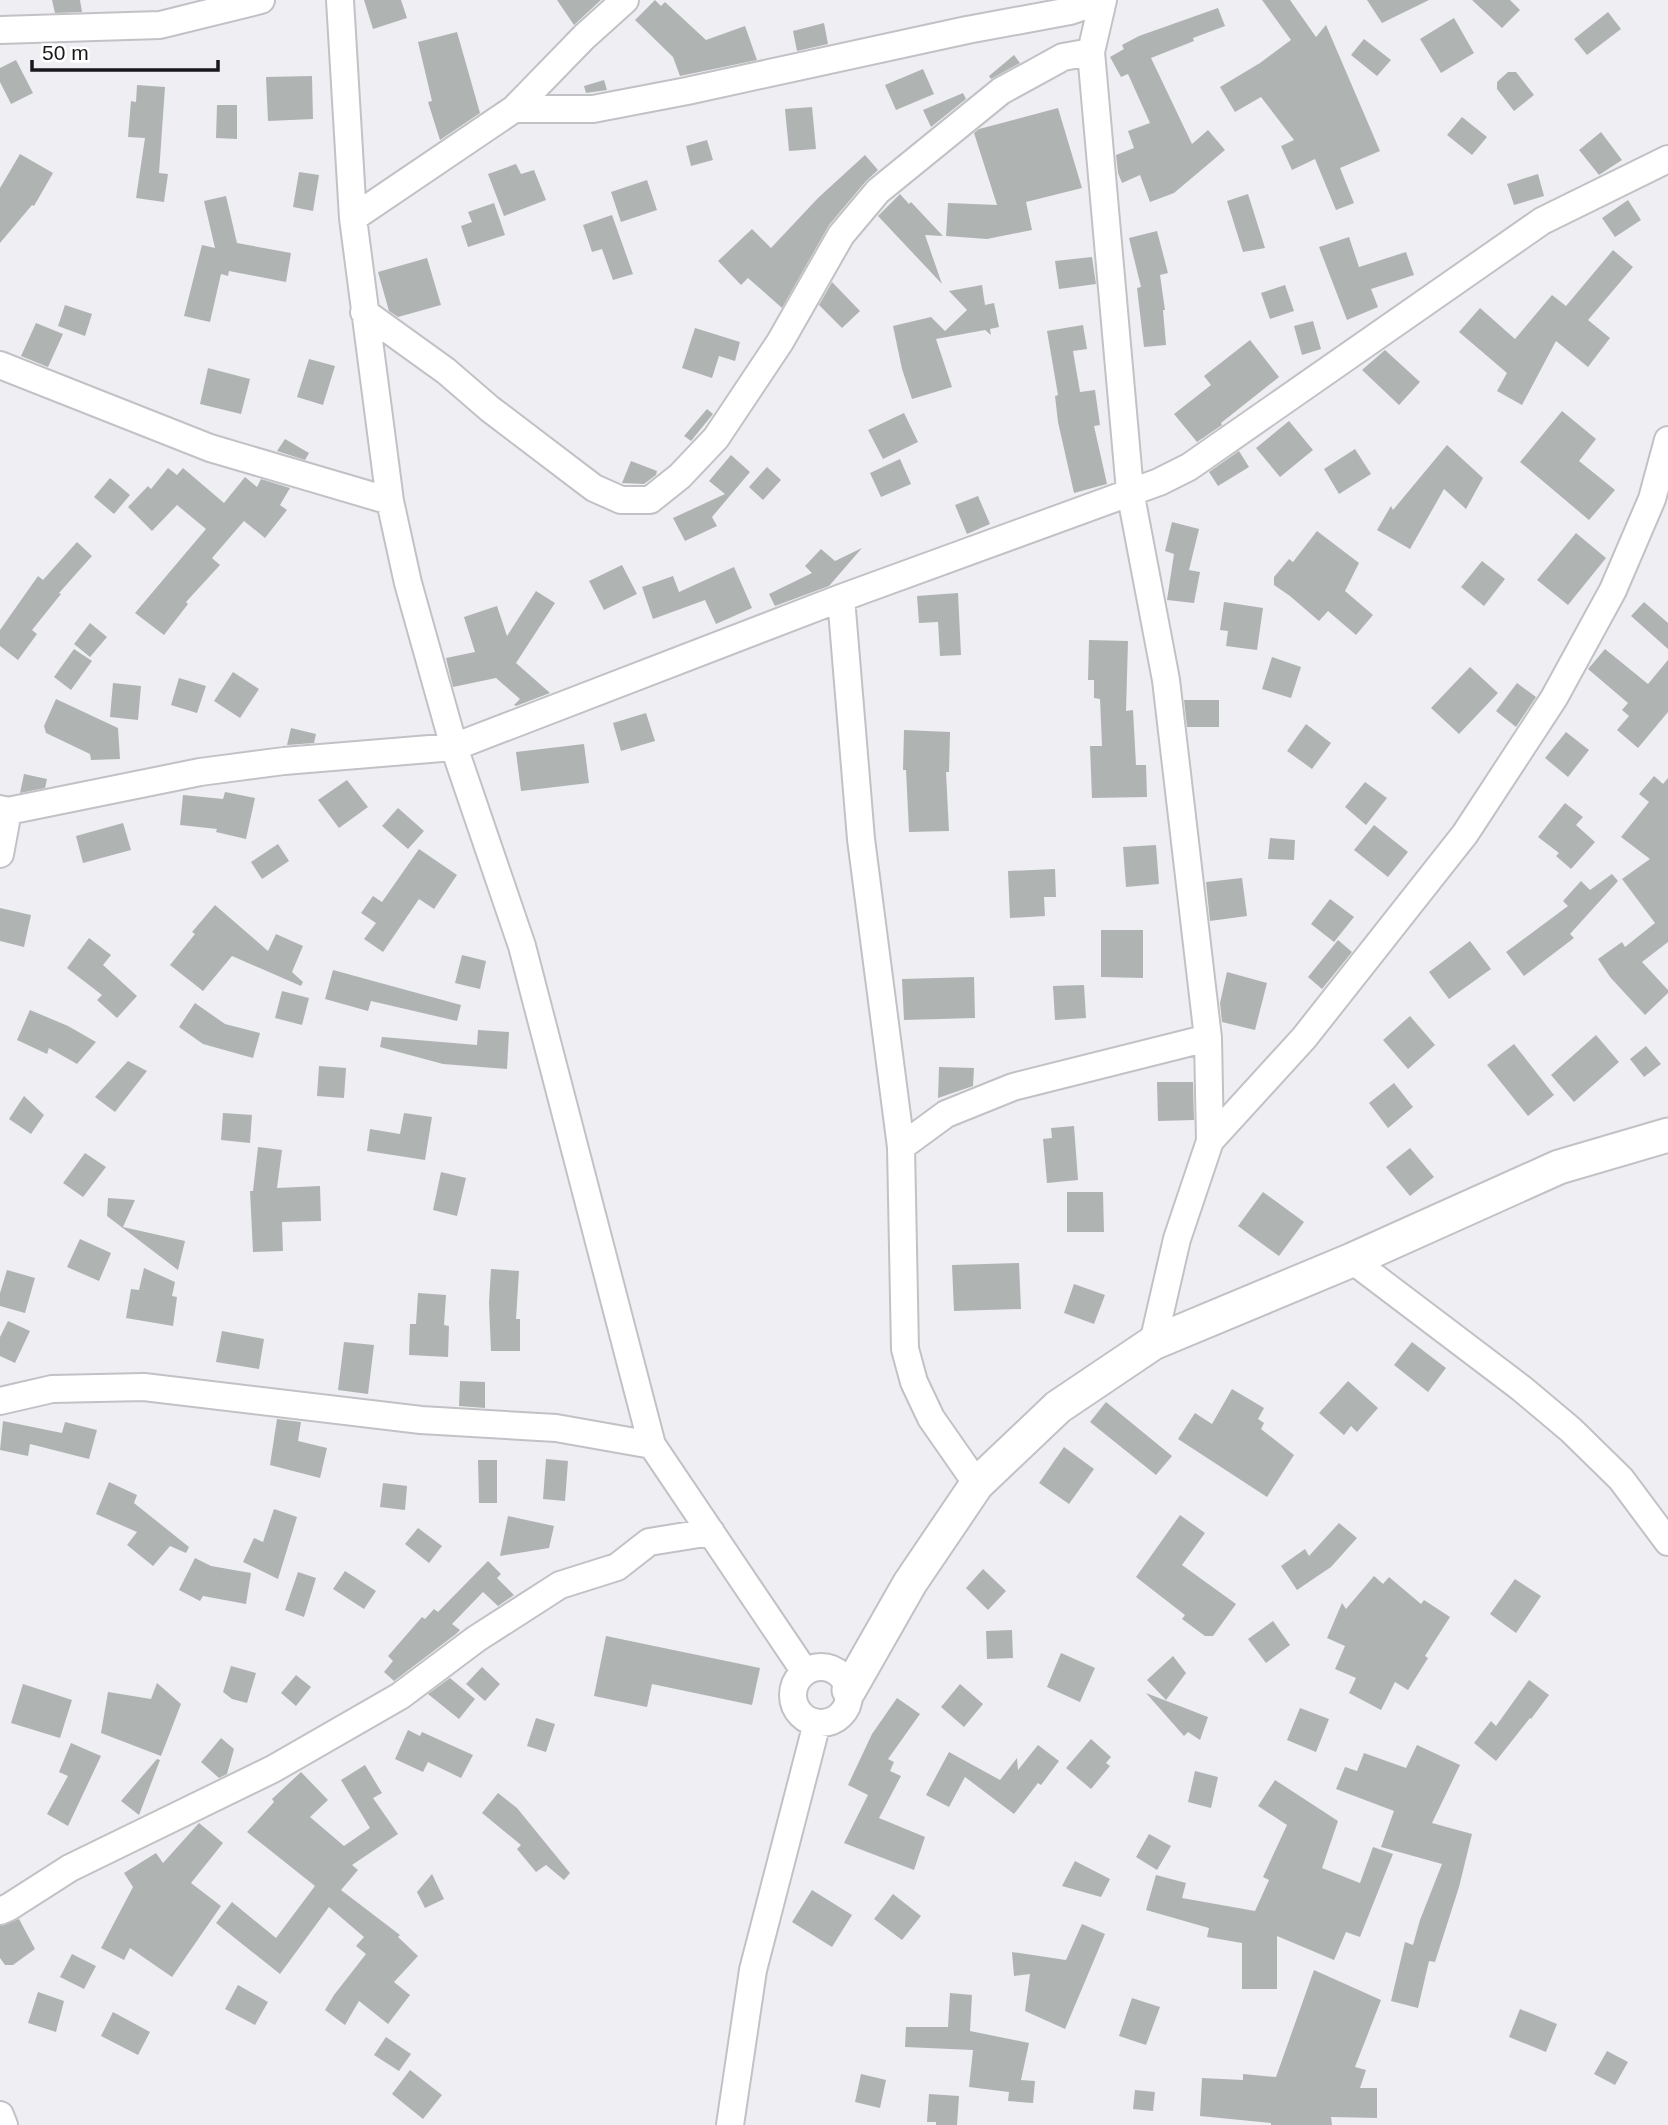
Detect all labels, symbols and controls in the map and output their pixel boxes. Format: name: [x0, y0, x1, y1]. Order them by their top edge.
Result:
scale bar: [32, 28, 217, 72]
text: 50 m: [42, 41, 89, 64]

